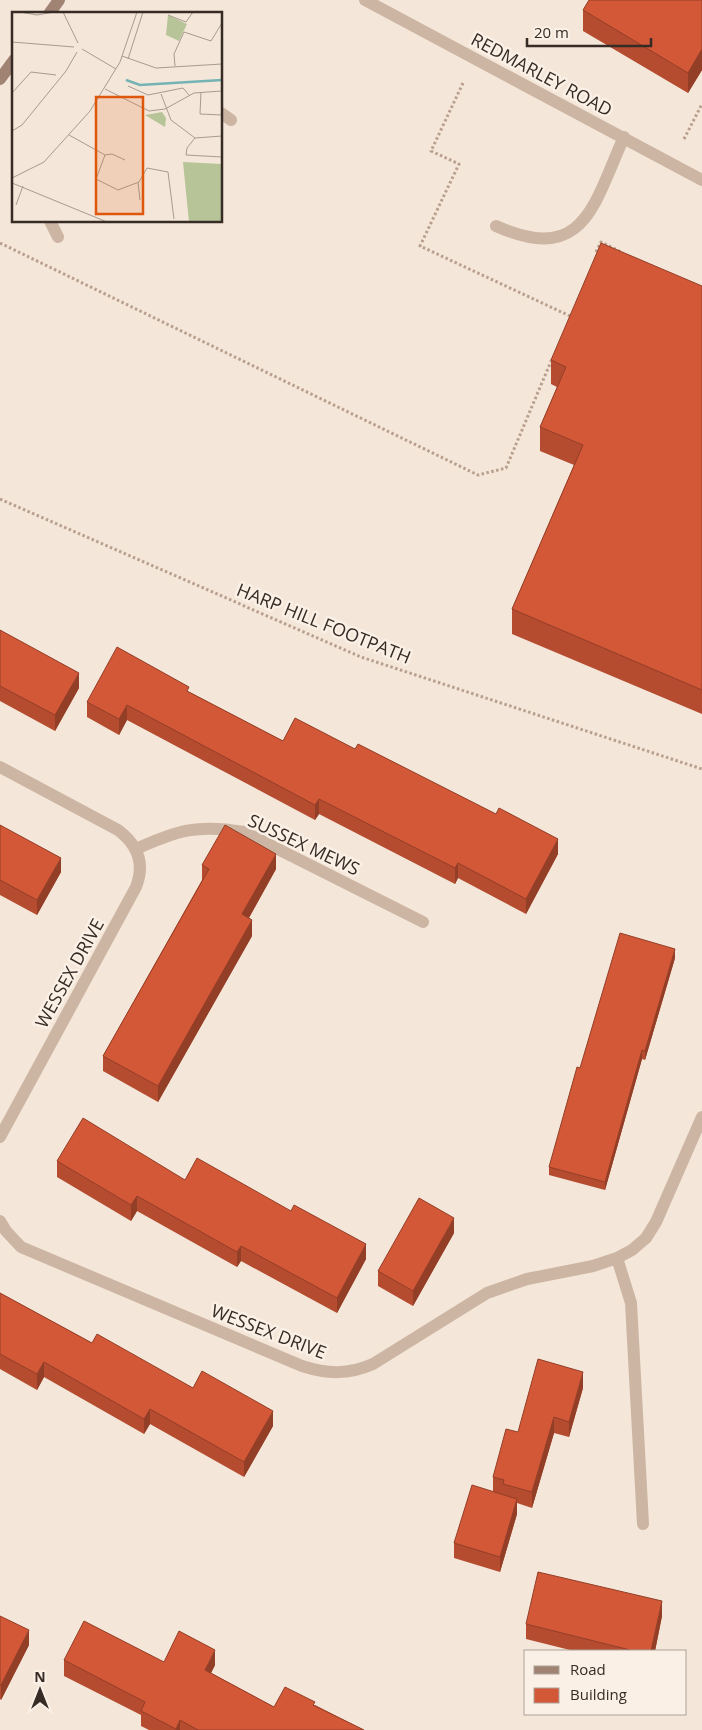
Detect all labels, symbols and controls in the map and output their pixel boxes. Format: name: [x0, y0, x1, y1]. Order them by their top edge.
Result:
inset map: [12, 12, 222, 222]
scale bar: [527, 15, 651, 47]
text: 20 m: [534, 22, 569, 42]
street label: REDMARLEY ROAD: [467, 27, 617, 121]
street label: HARP HILL FOOTPATH: [233, 577, 415, 669]
street label: SUSSEX MEWS: [244, 808, 364, 880]
street label: WESSEX DRIVE: [29, 914, 109, 1032]
street label: WESSEX DRIVE: [208, 1298, 330, 1364]
legend: [524, 1650, 687, 1715]
text: Road: [570, 1659, 606, 1679]
north arrow: [15, 1665, 65, 1715]
text: N: [34, 1667, 46, 1686]
text: Building: [570, 1684, 627, 1704]

